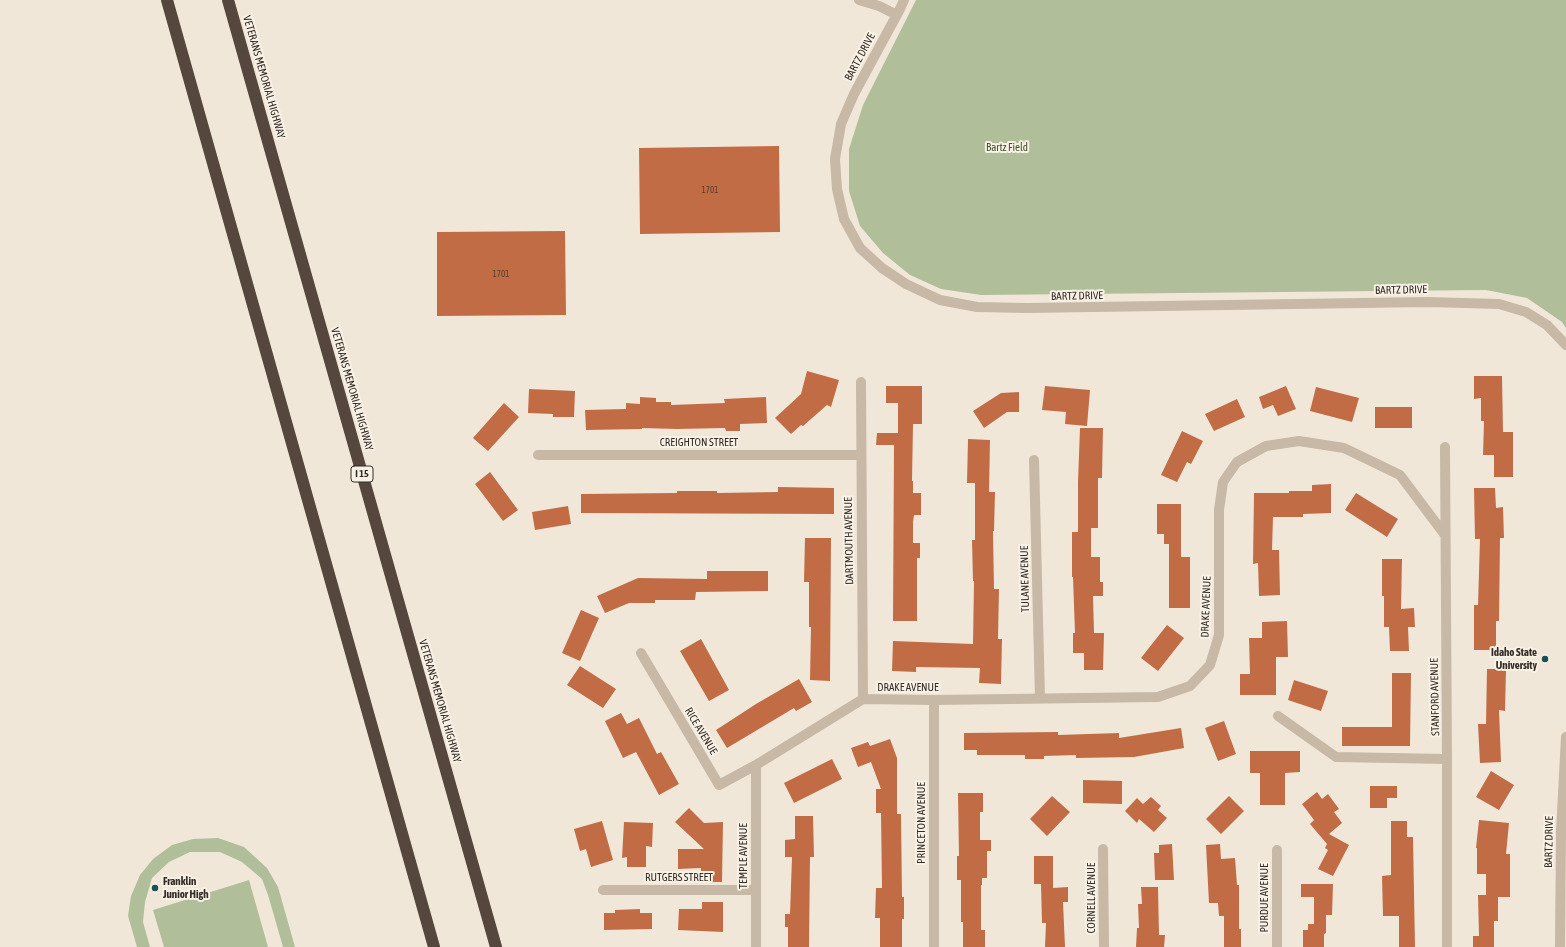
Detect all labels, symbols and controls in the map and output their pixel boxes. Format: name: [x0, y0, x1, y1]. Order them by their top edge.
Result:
street label: VETERANS MEMORIAL HIGHWAY: [240, 14, 288, 140]
street label: BARTZ DRIVE: [842, 31, 878, 83]
park label: Bartz Field: [986, 141, 1028, 155]
house number: 1701: [702, 185, 718, 195]
house number: 1701: [493, 269, 509, 279]
street label: BARTZ DRIVE: [1375, 283, 1427, 297]
street label: BARTZ DRIVE: [1051, 289, 1103, 303]
street label: VETERANS MEMORIAL HIGHWAY: [328, 326, 376, 452]
street label: CREIGHTON STREET: [660, 436, 738, 450]
road number: I 15: [351, 466, 373, 482]
street label: DARTMOUTH AVENUE: [842, 497, 856, 585]
street label: TULANE AVENUE: [1018, 546, 1032, 612]
street label: DRAKE AVENUE: [1198, 576, 1214, 638]
street label: VETERANS MEMORIAL HIGHWAY: [416, 638, 464, 764]
place label: Idaho State University: [1491, 646, 1537, 672]
marker: Idaho State University: [1540, 654, 1550, 664]
street label: STANFORD AVENUE: [1428, 658, 1442, 736]
street label: DRAKE AVENUE: [877, 681, 939, 695]
street label: RICE AVENUE: [682, 705, 720, 757]
street label: PRINCETON AVENUE: [915, 782, 929, 864]
street label: BARTZ DRIVE: [1542, 816, 1556, 868]
street label: TEMPLE AVENUE: [737, 823, 751, 889]
street label: CORNELL AVENUE: [1085, 863, 1099, 933]
street label: PURDUE AVENUE: [1258, 863, 1272, 933]
street label: RUTGERS STREET: [645, 871, 713, 885]
place label: Franklin Junior High: [163, 875, 209, 901]
marker: Franklin Junior High: [150, 883, 160, 893]

